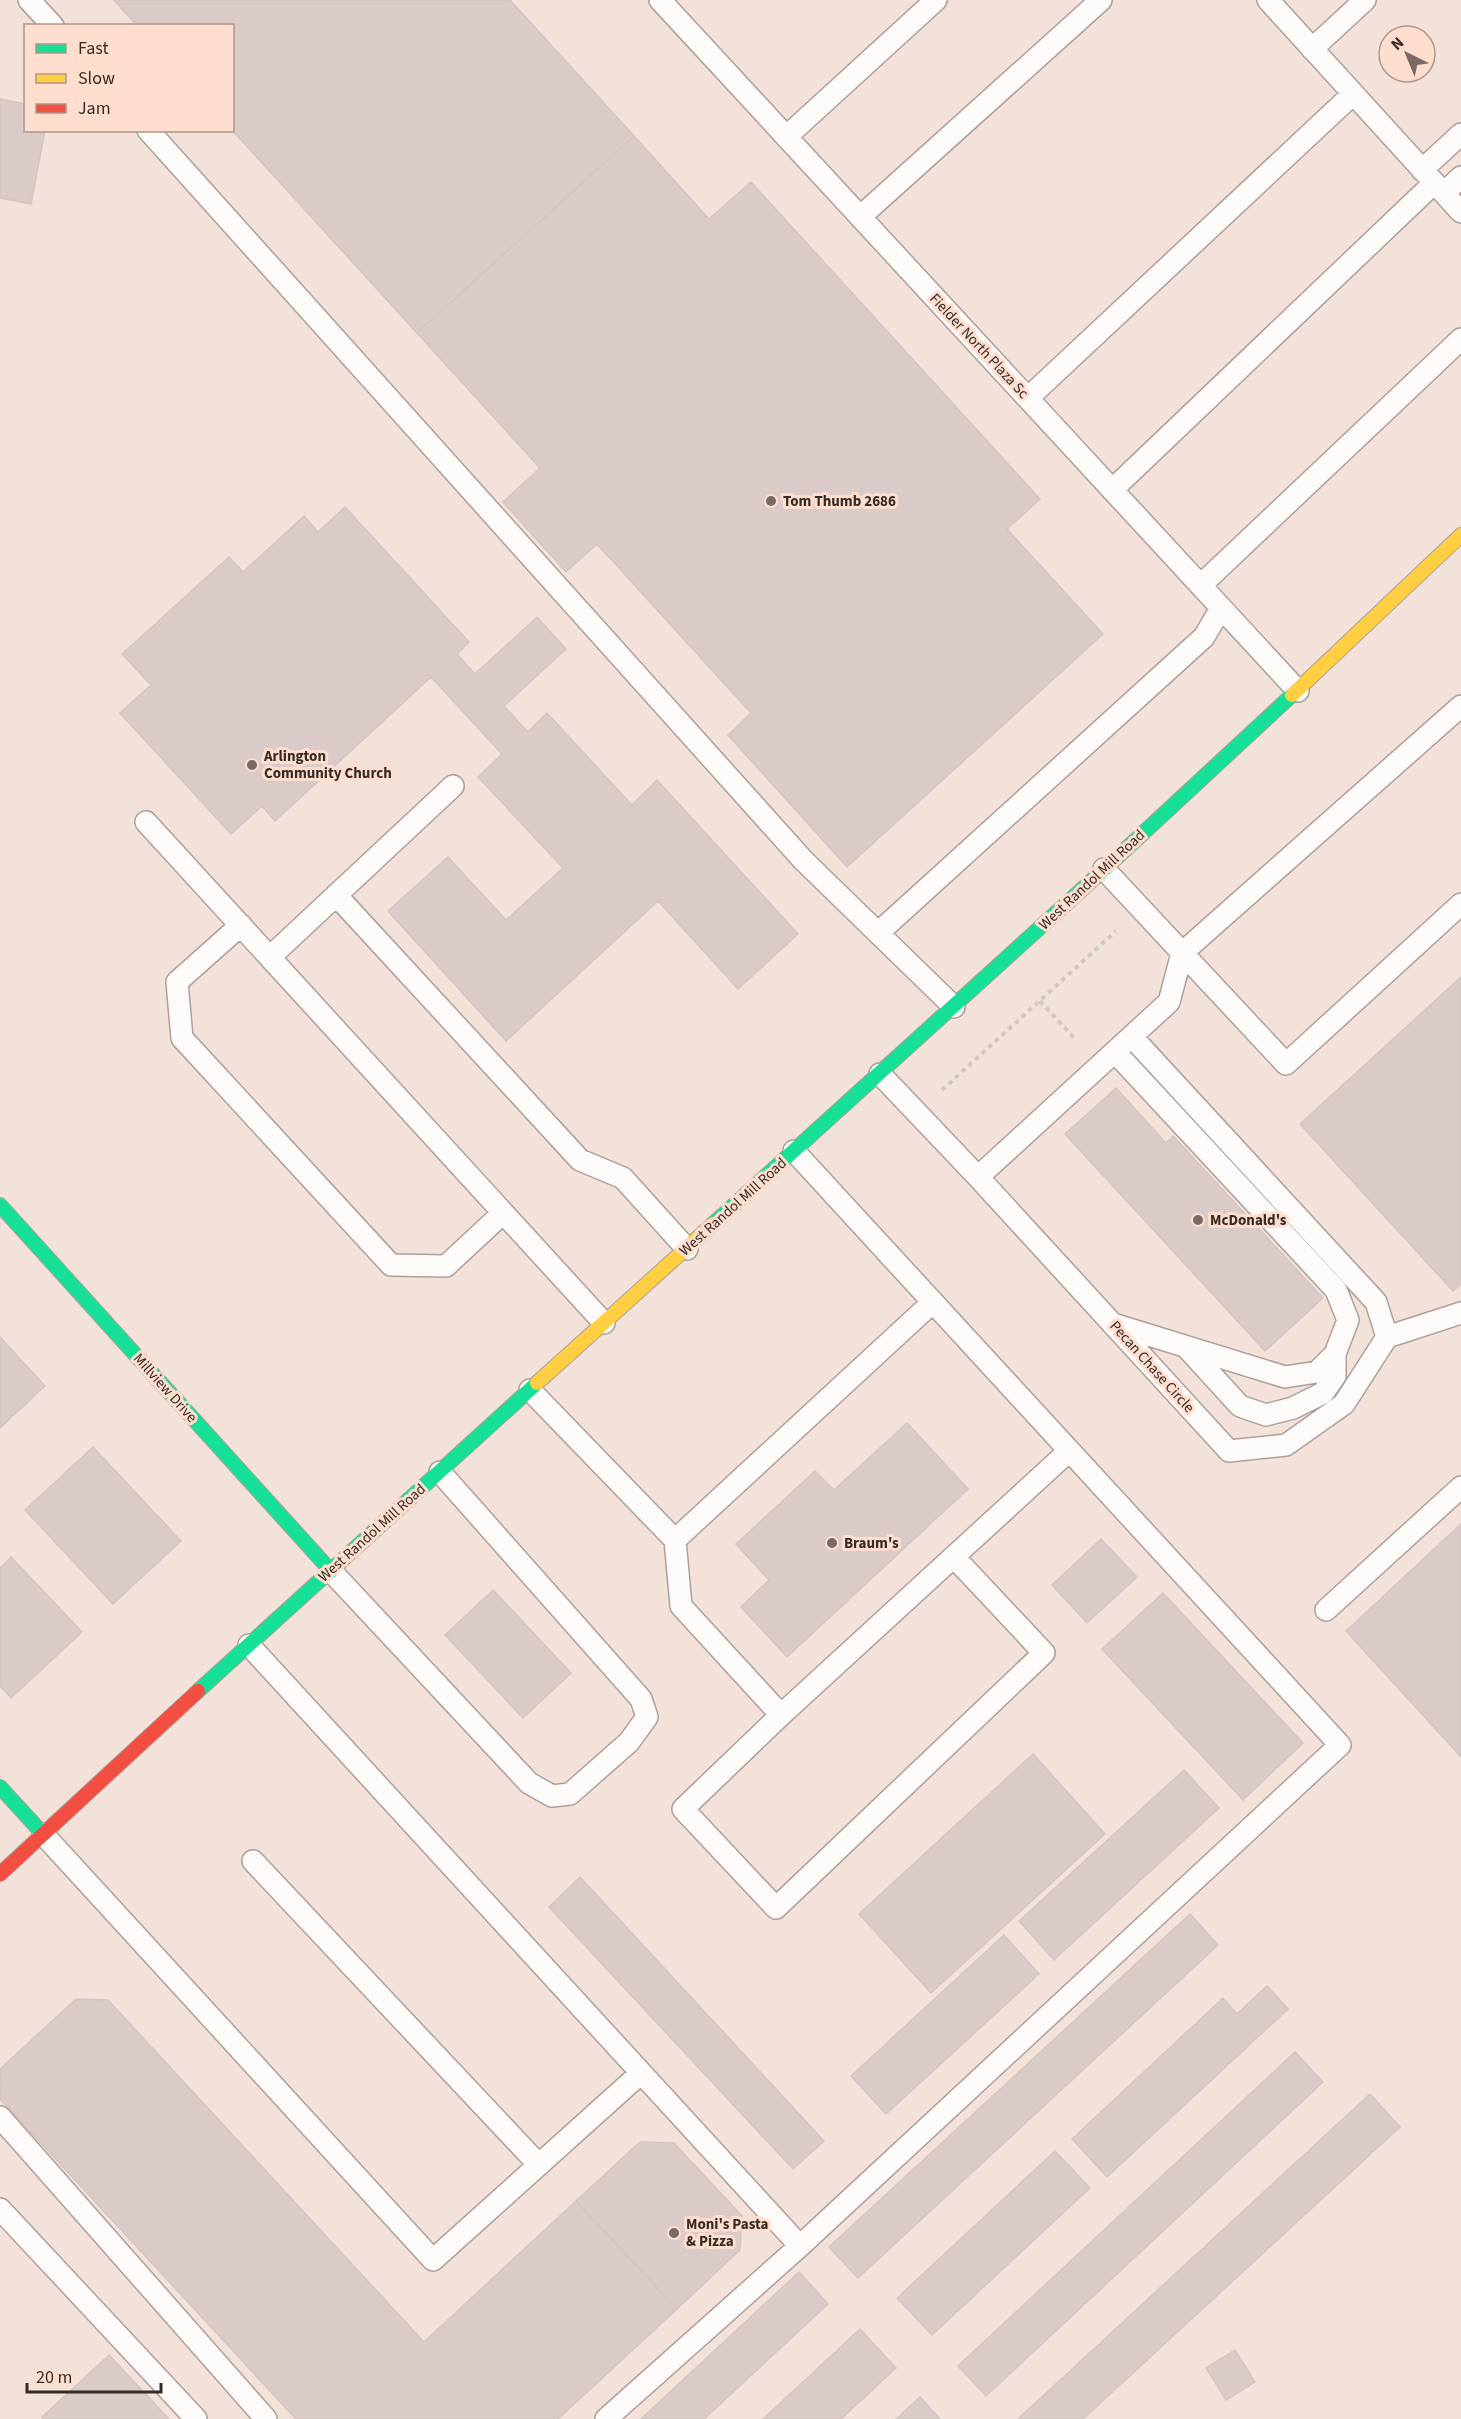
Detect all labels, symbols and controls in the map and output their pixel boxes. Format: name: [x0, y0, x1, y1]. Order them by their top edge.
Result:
legend: [24, 24, 234, 132]
north arrow: [1377, 24, 1437, 84]
text: N: [1386, 32, 1409, 55]
text: Fast: [78, 36, 109, 61]
text: Slow: [78, 66, 115, 91]
text: Jam: [78, 96, 111, 121]
street label: Fielder North Plaza Sc: [925, 289, 1033, 403]
place label: Tom Thumb 2686: [783, 491, 896, 512]
marker: Tom Thumb 2686: [764, 494, 778, 508]
place label: Arlington Community Church: [263, 746, 392, 784]
marker: Arlington Community Church: [245, 758, 259, 772]
street label: West Randol Mill Road: [1034, 825, 1150, 935]
street label: West Randol Mill Road: [675, 1153, 791, 1261]
place label: McDonald's: [1210, 1210, 1287, 1231]
marker: McDonald's: [1191, 1213, 1205, 1227]
street label: Pecan Chase Circle: [1105, 1316, 1199, 1418]
street label: Millview Drive: [128, 1349, 202, 1427]
street label: West Randol Mill Road: [314, 1479, 430, 1587]
place label: Braum's: [844, 1533, 899, 1554]
marker: Braum's: [825, 1536, 839, 1550]
place label: Moni's Pasta & Pizza: [686, 2214, 768, 2252]
marker: Moni's Pasta & Pizza: [667, 2226, 681, 2240]
scale bar: [27, 2356, 160, 2394]
text: 20 m: [36, 2365, 72, 2390]

